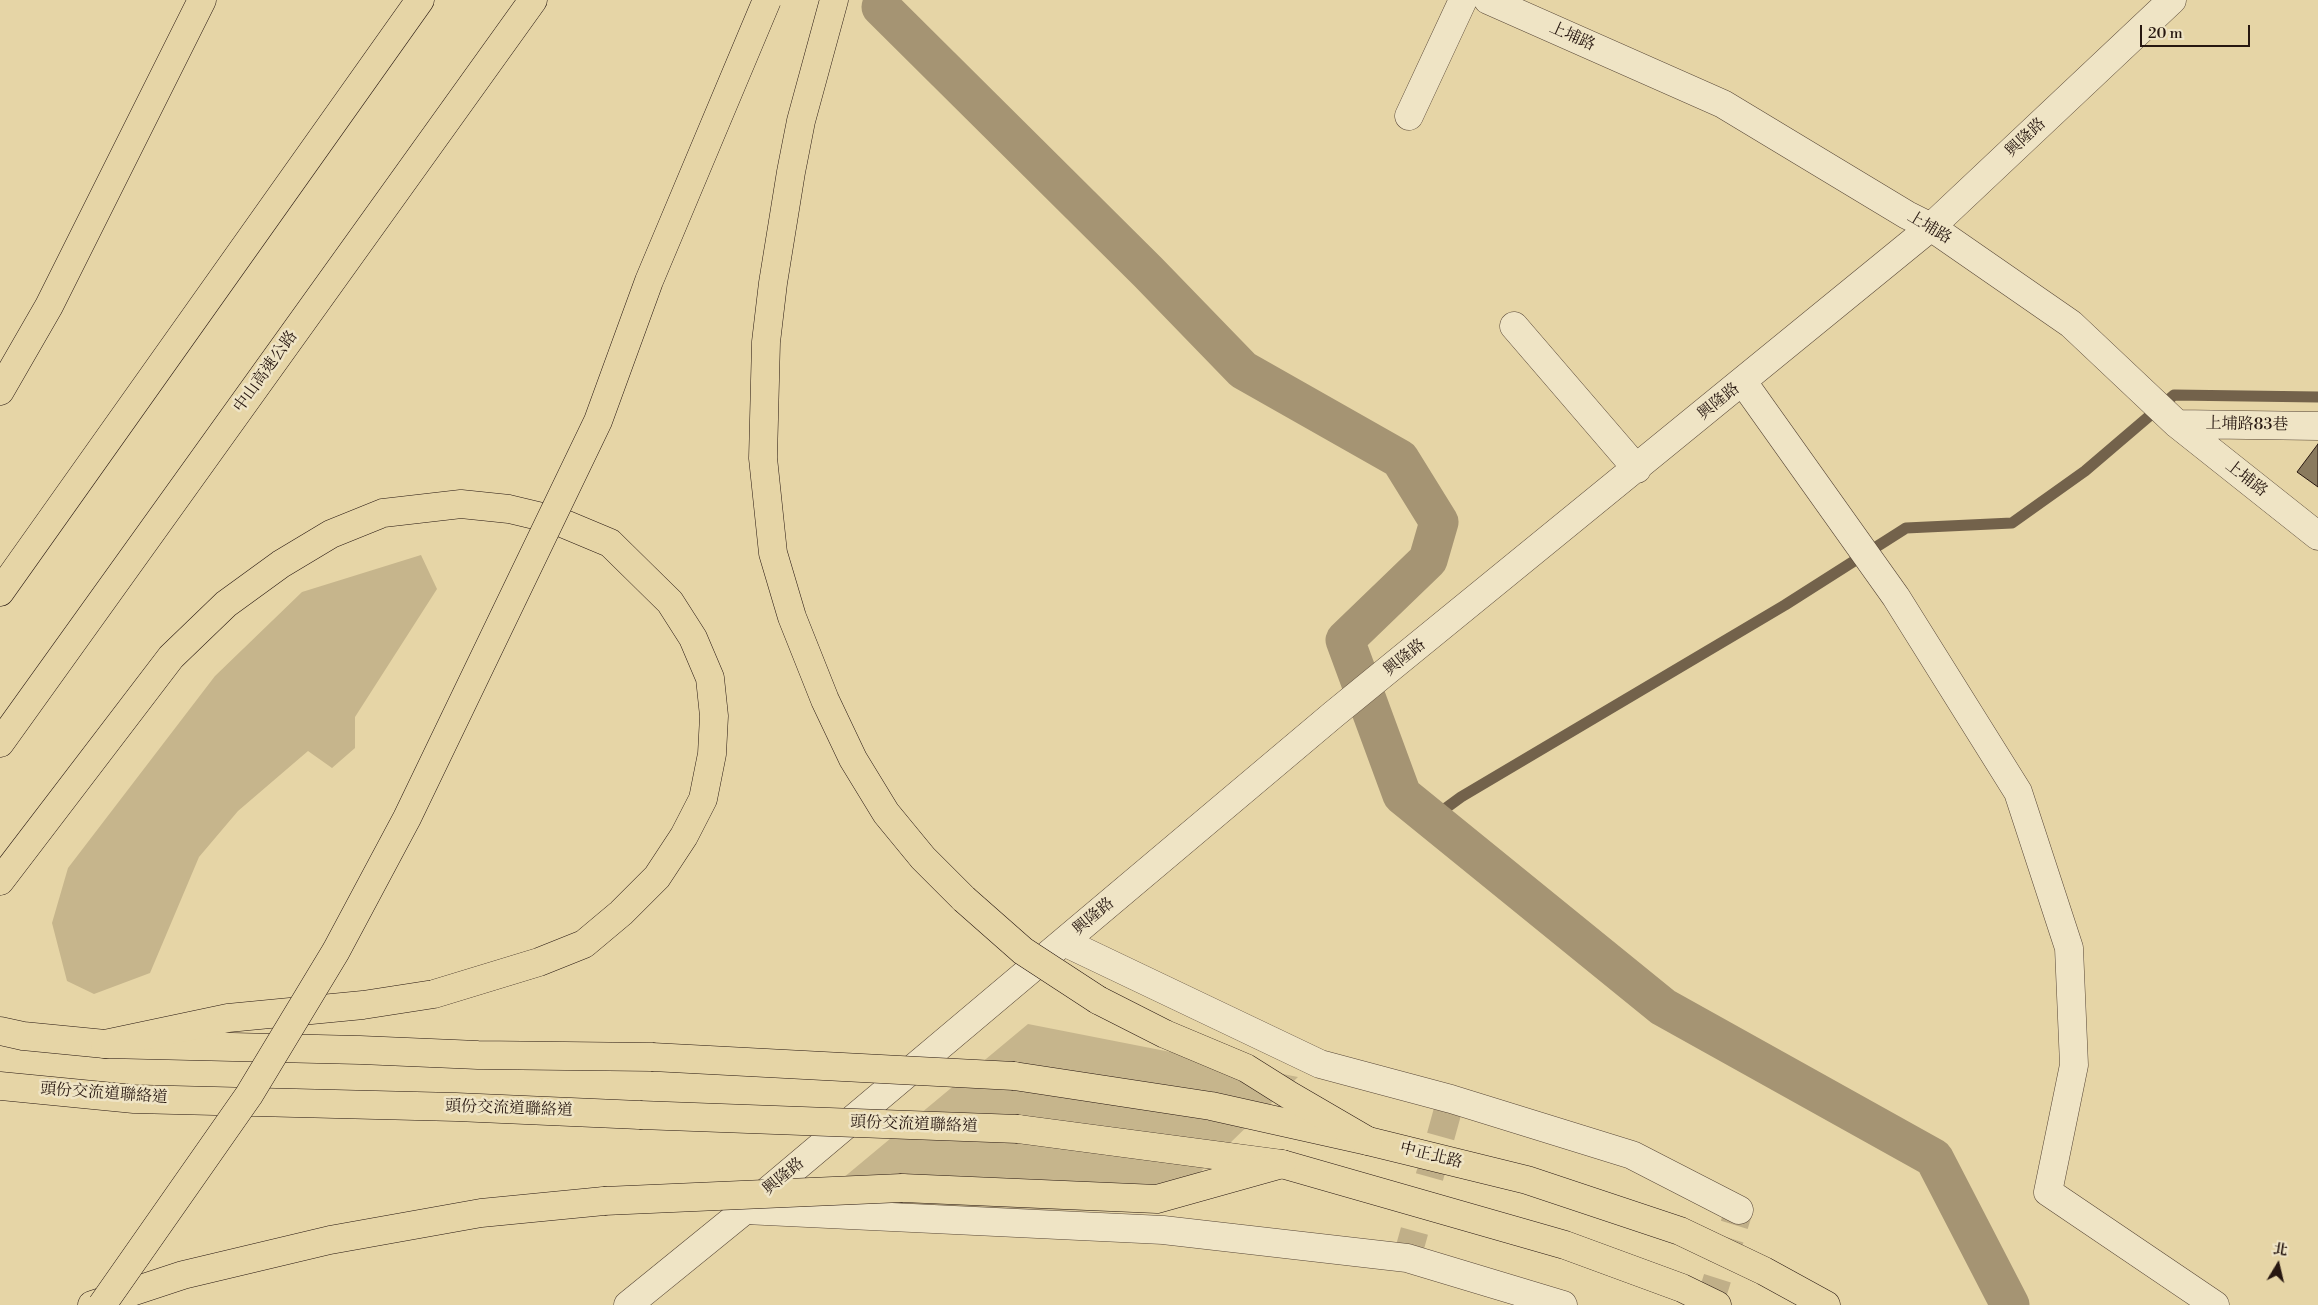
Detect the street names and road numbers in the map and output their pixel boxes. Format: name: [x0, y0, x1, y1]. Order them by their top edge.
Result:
street label: 上埔路: [1546, 18, 1598, 56]
street label: 興隆路: [2002, 115, 2050, 161]
street label: 上埔路: [1903, 207, 1955, 249]
street label: 中山高速公路: [230, 328, 302, 416]
street label: 興隆路: [1694, 379, 1744, 425]
street label: 上埔路83巷: [2206, 415, 2288, 435]
street label: 上埔路: [2221, 457, 2271, 501]
street label: 興隆路: [1380, 635, 1430, 681]
street label: 興隆路: [1069, 894, 1119, 940]
street label: 頭份交流道聯絡道: [39, 1080, 169, 1108]
street label: 頭份交流道聯絡道: [445, 1097, 573, 1121]
street label: 頭份交流道聯絡道: [850, 1113, 978, 1137]
street label: 中正北路: [1398, 1139, 1464, 1173]
street label: 興隆路: [759, 1154, 809, 1200]

